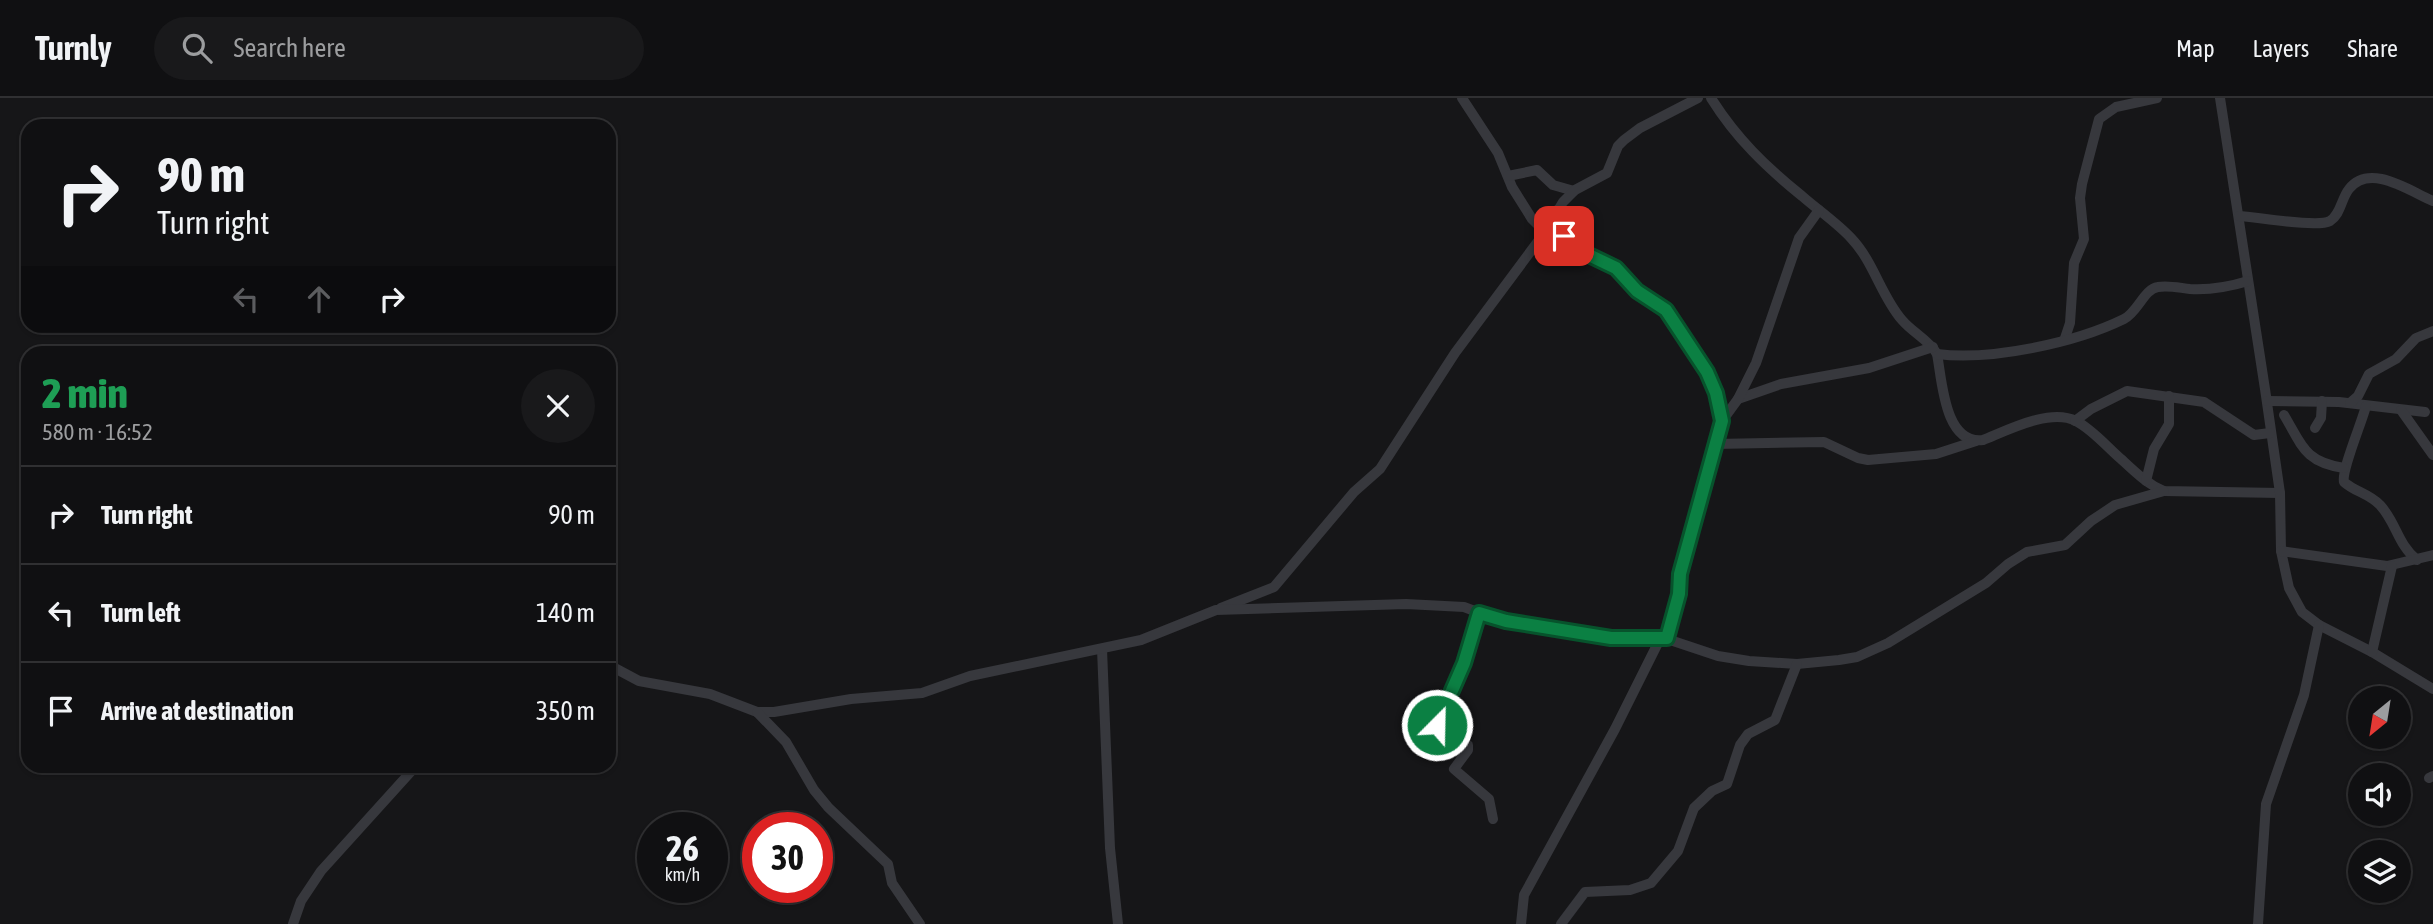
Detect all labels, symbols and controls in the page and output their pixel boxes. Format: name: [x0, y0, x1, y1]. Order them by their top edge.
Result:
search box: [154, 17, 644, 80]
text: Turnly: [35, 29, 112, 67]
icon: search: [178, 29, 216, 67]
text: Search here: [234, 33, 346, 63]
text: Map: [2176, 35, 2215, 62]
text: Layers: [2253, 35, 2309, 62]
text: Share: [2347, 35, 2398, 62]
text: 90 m: [157, 146, 245, 202]
icon: right: [42, 147, 133, 238]
text: Turn right: [157, 204, 270, 241]
pin: [1534, 206, 1594, 266]
icon: arrive: [1545, 217, 1583, 255]
icon: left: [227, 280, 265, 318]
icon: ahead: [300, 280, 338, 318]
icon: right: [373, 280, 411, 318]
text: 2 min: [42, 369, 128, 417]
button: close: [521, 369, 595, 443]
text: 580 m · 16:52: [42, 419, 153, 445]
icon: right: [42, 496, 80, 534]
text: Turn right: [101, 500, 192, 530]
text: 90 m: [548, 500, 595, 530]
icon: left: [42, 594, 80, 632]
text: Turn left: [101, 598, 181, 628]
text: 140 m: [536, 598, 595, 628]
north arrow: [2348, 686, 2412, 749]
map controls: [2348, 686, 2411, 903]
position arrow: [1400, 688, 1474, 762]
icon: arrive: [42, 692, 80, 730]
text: Arrive at destination: [101, 696, 294, 726]
text: 350 m: [536, 696, 595, 726]
button: sound: [2348, 763, 2411, 826]
speed limit sign: 30: [742, 812, 833, 903]
text: 26: [666, 828, 699, 868]
button: layers: [2348, 840, 2411, 903]
text: km/h: [665, 864, 700, 885]

